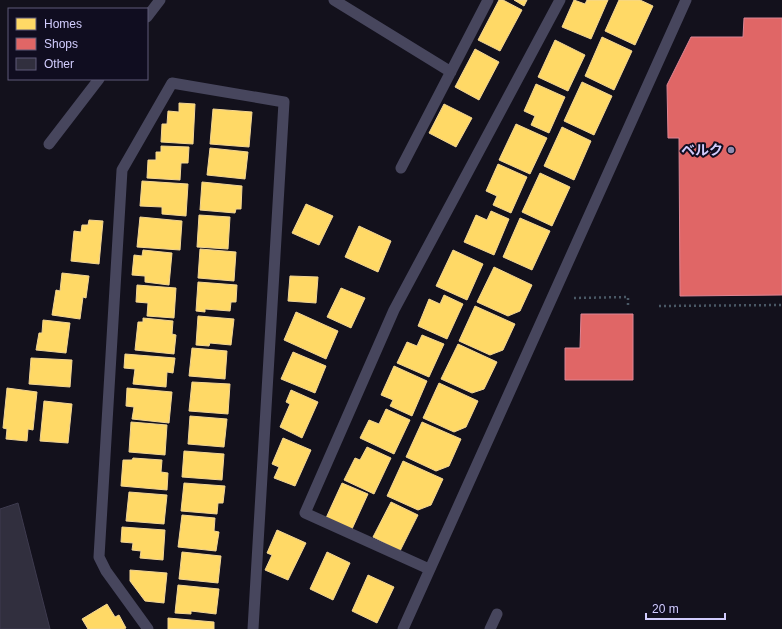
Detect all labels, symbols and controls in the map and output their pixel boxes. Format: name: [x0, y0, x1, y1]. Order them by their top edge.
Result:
legend: [8, 8, 148, 80]
text: Homes: [44, 17, 82, 31]
text: Shops: [44, 37, 78, 51]
text: Other: [44, 57, 74, 71]
place label: ベルク: [681, 142, 723, 158]
marker: ベルク: [726, 145, 736, 155]
scale bar: [646, 595, 725, 621]
text: 20 m: [652, 602, 679, 616]

